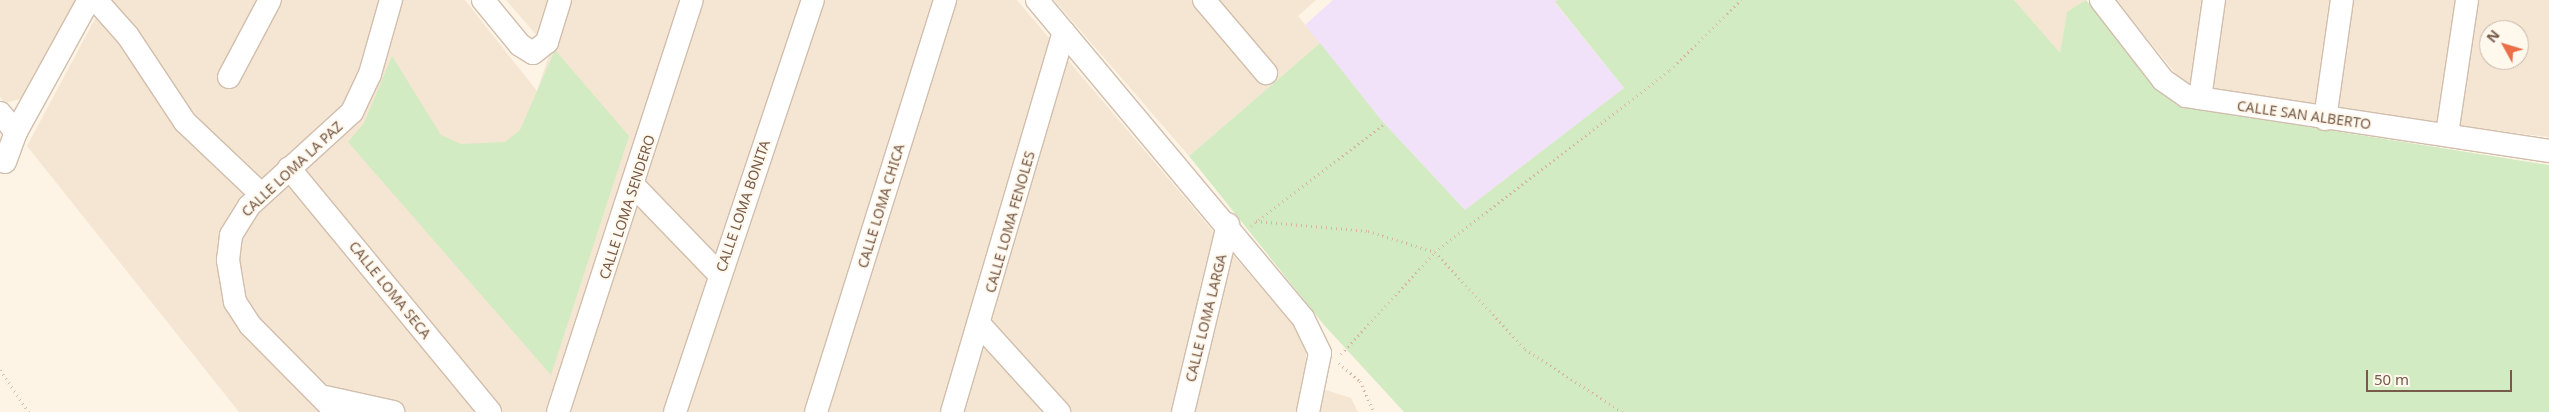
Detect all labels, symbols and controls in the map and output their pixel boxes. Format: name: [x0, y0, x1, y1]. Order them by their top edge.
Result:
north arrow: [2479, 20, 2529, 70]
text: N: [2482, 25, 2504, 46]
street label: CALLE SAN ALBERTO: [2236, 97, 2372, 133]
street label: CALLE LOMA LA PAZ: [238, 118, 346, 220]
street label: CALLE LOMA SENDERO: [596, 133, 658, 281]
street label: CALLE LOMA BONITA: [713, 138, 773, 274]
street label: CALLE LOMA CHICA: [854, 142, 908, 270]
street label: CALLE LOMA FENOLES: [982, 149, 1038, 295]
street label: CALLE LOMA SECA: [346, 238, 434, 342]
street label: CALLE LOMA LARGA: [1182, 252, 1230, 384]
scale bar: [2369, 360, 2515, 392]
text: 50 m: [2374, 369, 2409, 389]

